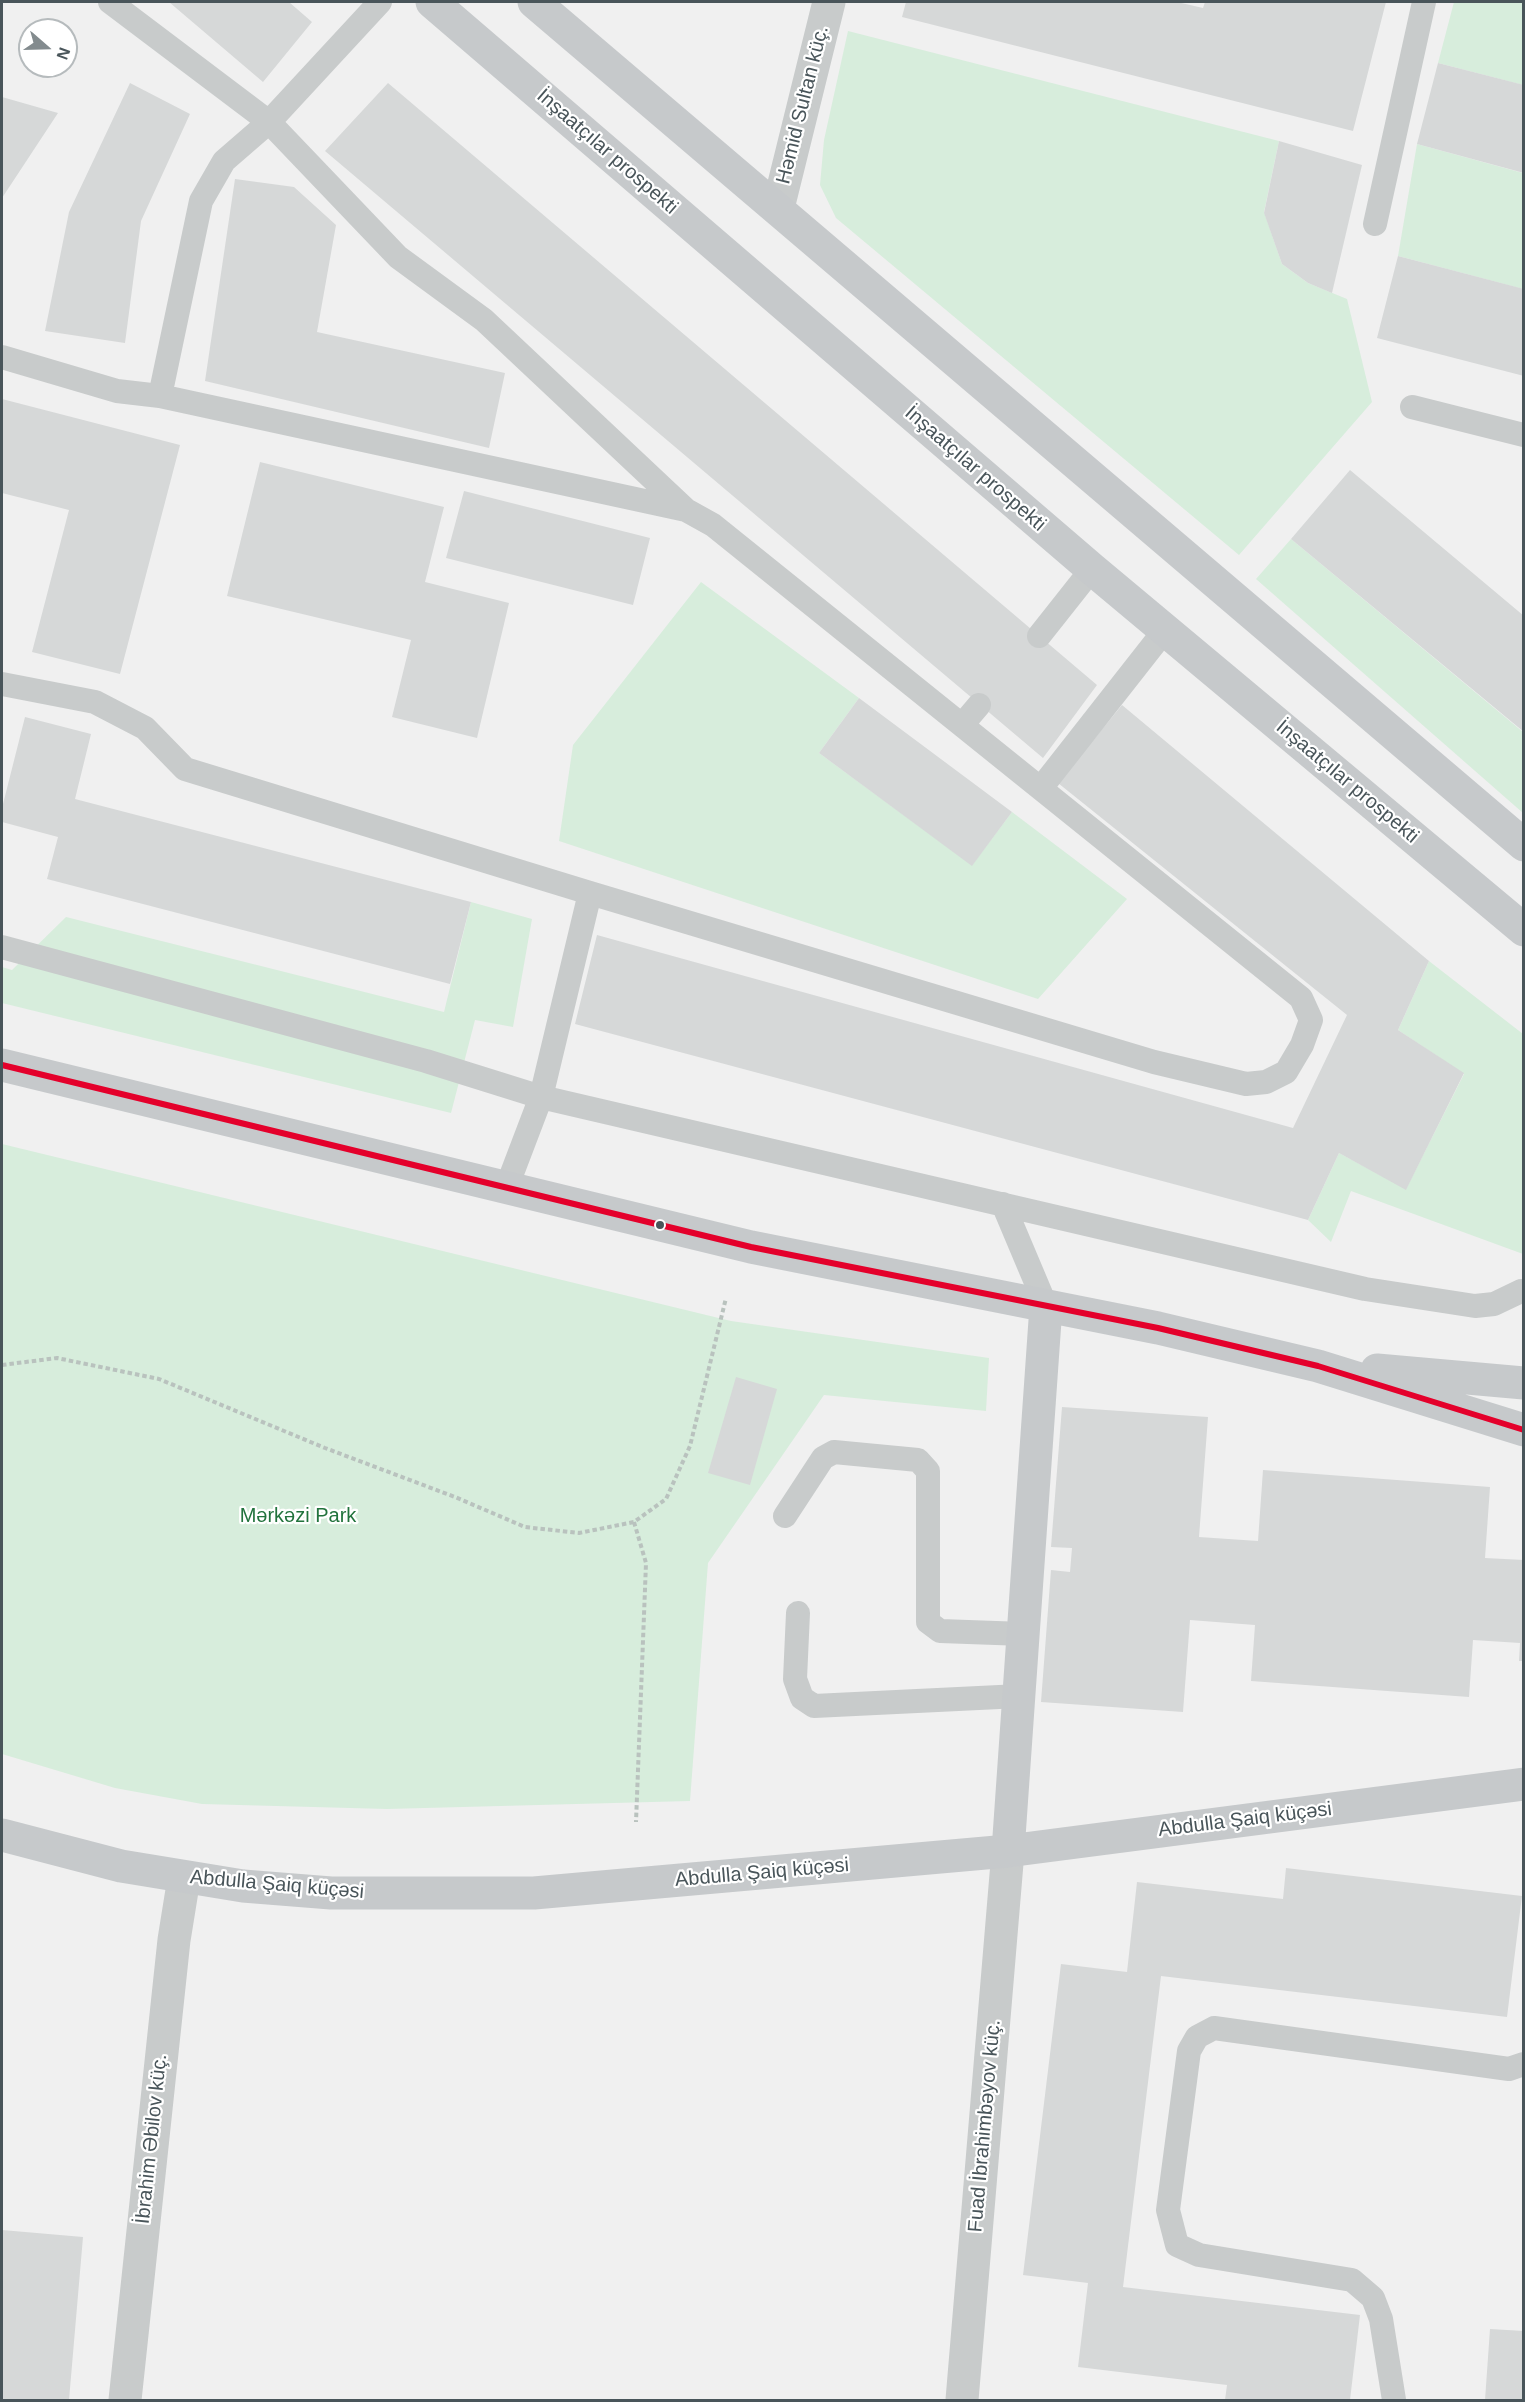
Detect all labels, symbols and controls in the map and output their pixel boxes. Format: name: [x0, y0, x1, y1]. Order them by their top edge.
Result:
north arrow: [18, 18, 78, 78]
street label: Həmid Sultan küç.: [772, 23, 834, 187]
text: N: [54, 45, 73, 62]
street label: İnşaatçılar prospekti: [532, 84, 682, 220]
street label: İnşaatçılar prospekti: [900, 401, 1050, 537]
street label: İnşaatçılar prospekti: [1271, 715, 1423, 849]
unlabelled marker: [654, 1219, 666, 1231]
park label: Mərkəzi Park: [240, 1504, 356, 1528]
street label: Abdulla Şaiq küçəsi: [1157, 1797, 1333, 1843]
street label: Abdulla Şaiq küçəsi: [674, 1853, 850, 1893]
street label: Abdulla Şaiq küçəsi: [189, 1865, 365, 1905]
street label: Fuad İbrahimbəyov küç.: [964, 2019, 1006, 2233]
street label: İbrahim Əbilov küç.: [131, 2053, 173, 2225]

